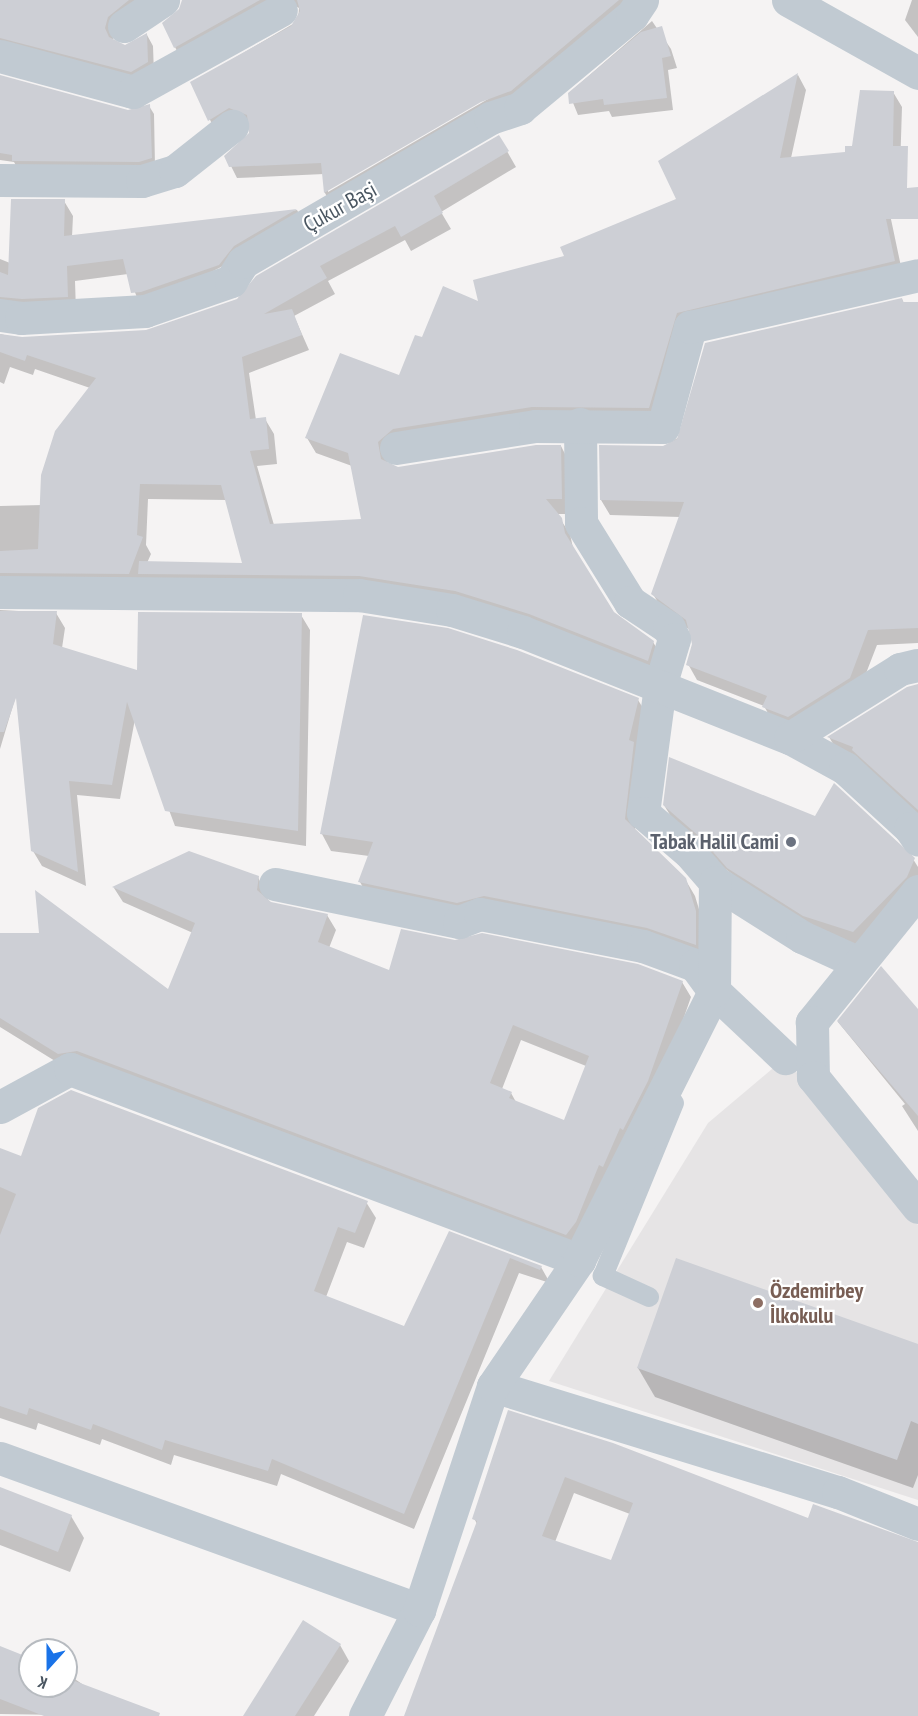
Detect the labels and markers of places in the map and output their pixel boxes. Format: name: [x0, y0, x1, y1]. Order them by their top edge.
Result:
place label: Tabak Halil Cami: [650, 829, 779, 855]
marker: Tabak Halil Cami: [784, 835, 798, 849]
place label: Özdemirbey İlkokulu: [770, 1277, 863, 1328]
marker: Özdemirbey İlkokulu: [751, 1296, 765, 1310]

